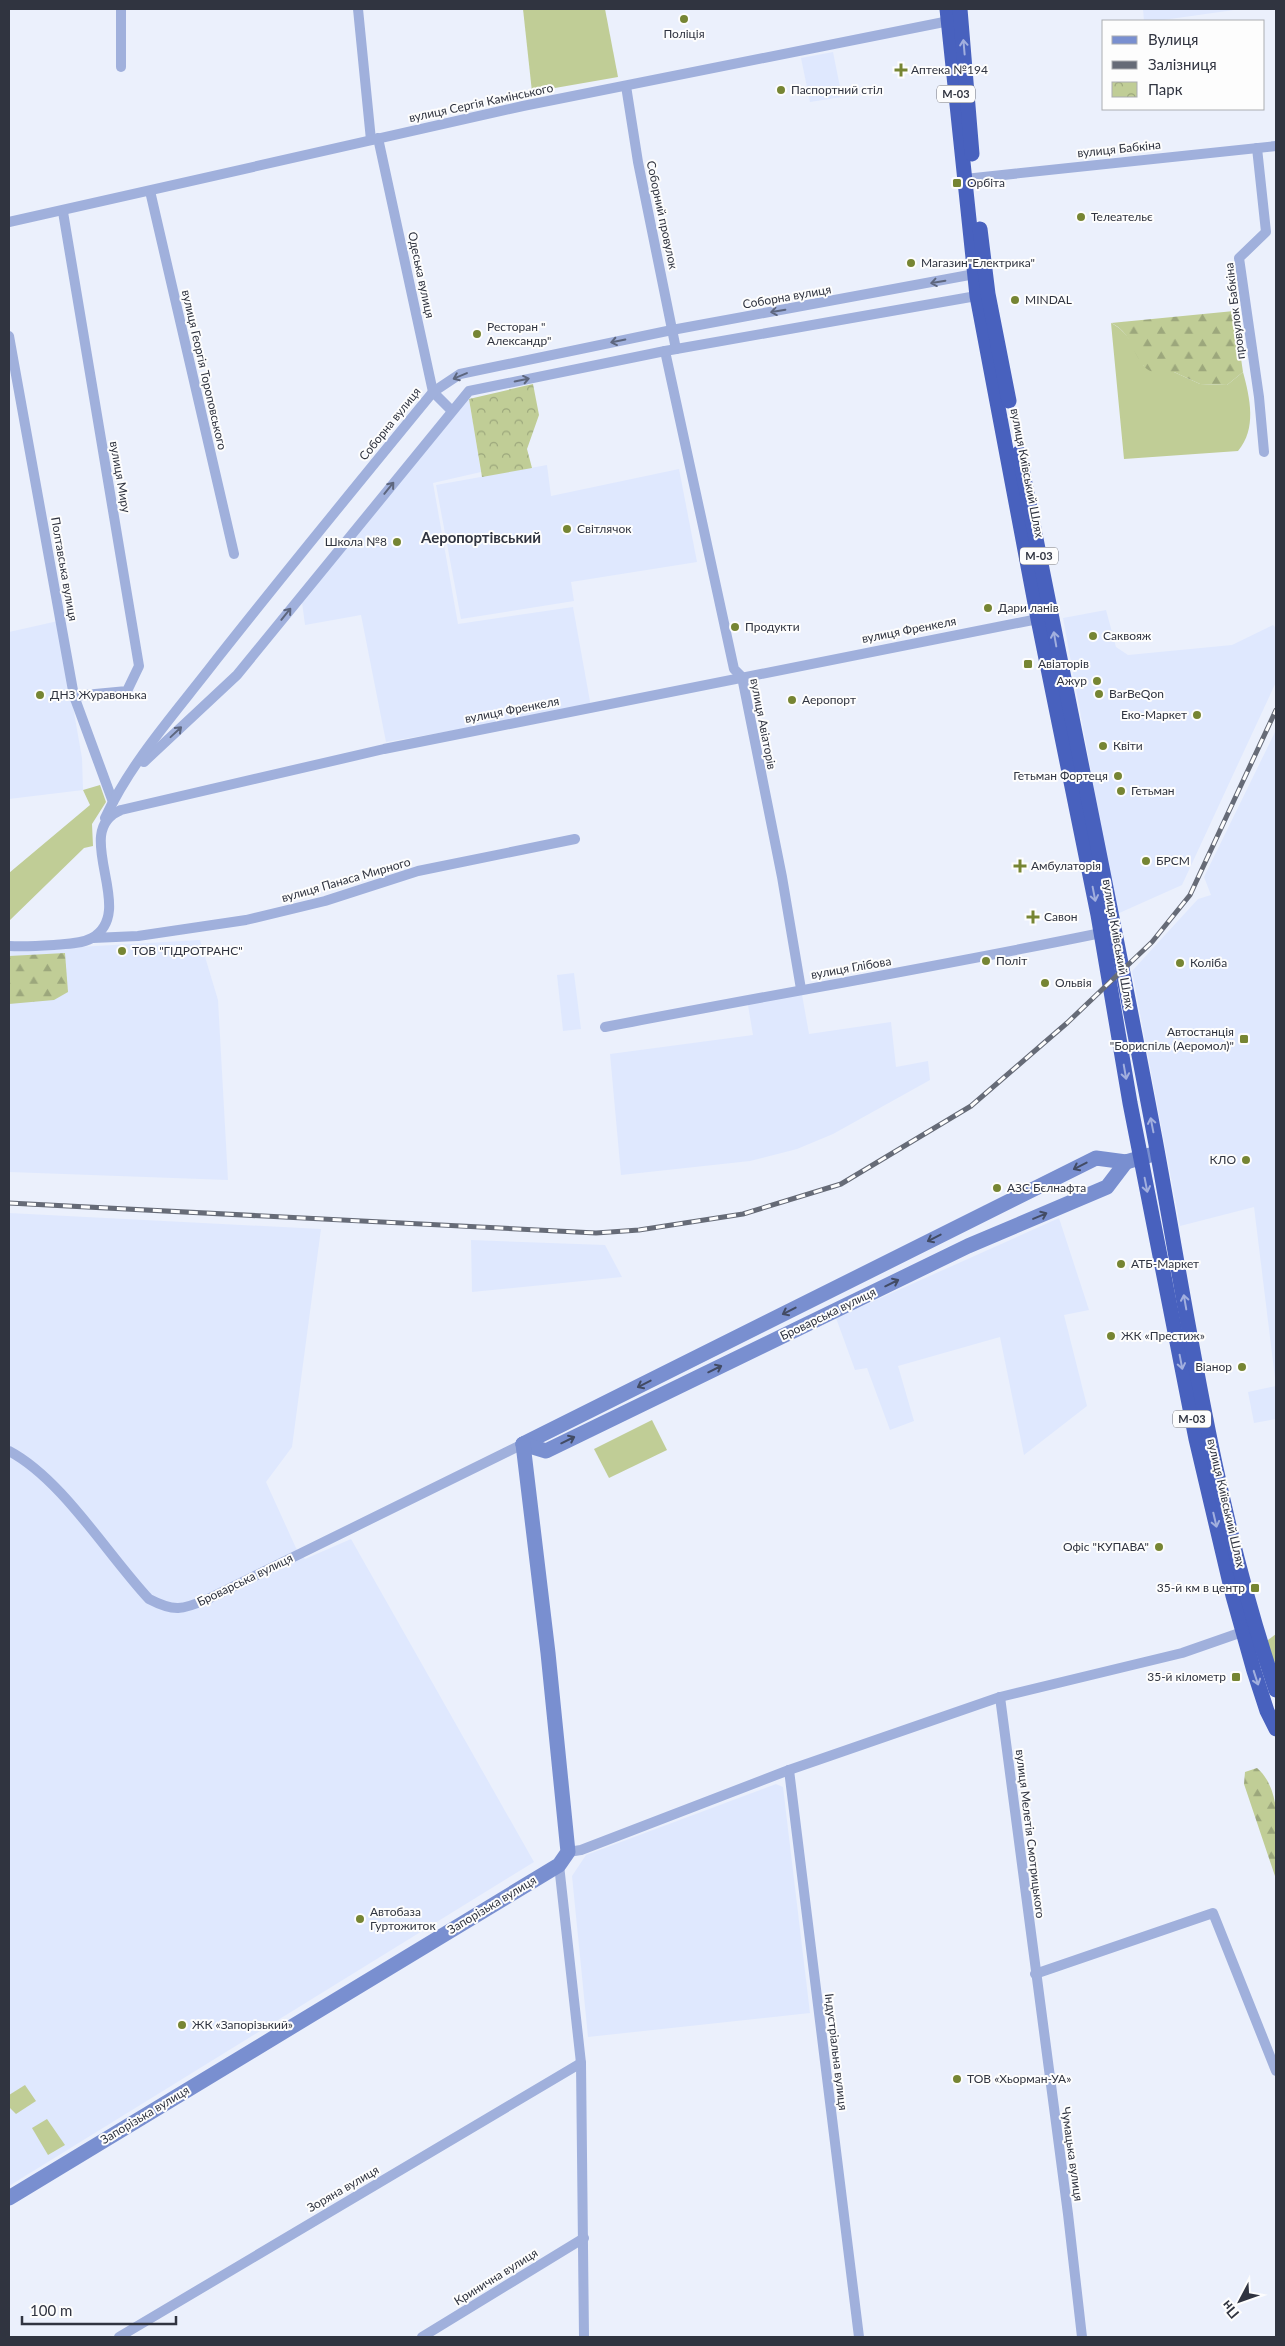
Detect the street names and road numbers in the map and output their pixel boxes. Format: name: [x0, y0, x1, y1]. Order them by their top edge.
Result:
street label: вулиця Сергія Камінського: [407, 80, 555, 125]
road number: М-03: [937, 86, 975, 102]
street label: вулиця Бабкіна: [1076, 137, 1161, 160]
street label: Соборний провулок: [644, 159, 681, 271]
street label: Одеська вулиця: [405, 230, 438, 320]
street label: провулок Бабкіна: [1221, 262, 1248, 360]
street label: Соборна вулиця: [742, 281, 832, 312]
street label: вулиця Георгія Тороповського: [179, 288, 230, 452]
street label: Соборна вулиця: [356, 384, 424, 463]
street label: вулиця Київський Шлях: [1008, 407, 1047, 539]
street label: вулиця Миру: [107, 440, 134, 515]
street label: Полтавська вулиця: [48, 516, 81, 622]
road number: М-03: [1020, 548, 1058, 564]
street label: вулиця Френкеля: [860, 613, 958, 646]
street label: вулиця Авіаторів: [747, 677, 780, 771]
street label: вулиця Френкеля: [463, 693, 561, 726]
street label: вулиця Панаса Мирного: [280, 854, 412, 905]
street label: вулиця Київський Шлях: [1100, 878, 1137, 1010]
street label: вулиця Глібова: [810, 953, 892, 982]
street label: Броварська вулиця: [777, 1284, 878, 1343]
road number: М-03: [1173, 1410, 1211, 1428]
street label: вулиця Київський Шлях: [1204, 1437, 1249, 1569]
street label: Броварська вулиця: [194, 1550, 295, 1609]
street label: вулиця Мелетія Смотрицького: [1013, 1749, 1048, 1919]
street label: Запорізька вулиця: [445, 1872, 539, 1937]
street label: Індустріальна вулиця: [822, 1993, 851, 2111]
street label: Запорізька вулиця: [98, 2082, 192, 2147]
street label: Чумацька вулиця: [1058, 2106, 1087, 2202]
street label: Зоряна вулиця: [304, 2162, 381, 2215]
street label: Кринична вулиця: [451, 2245, 540, 2308]

